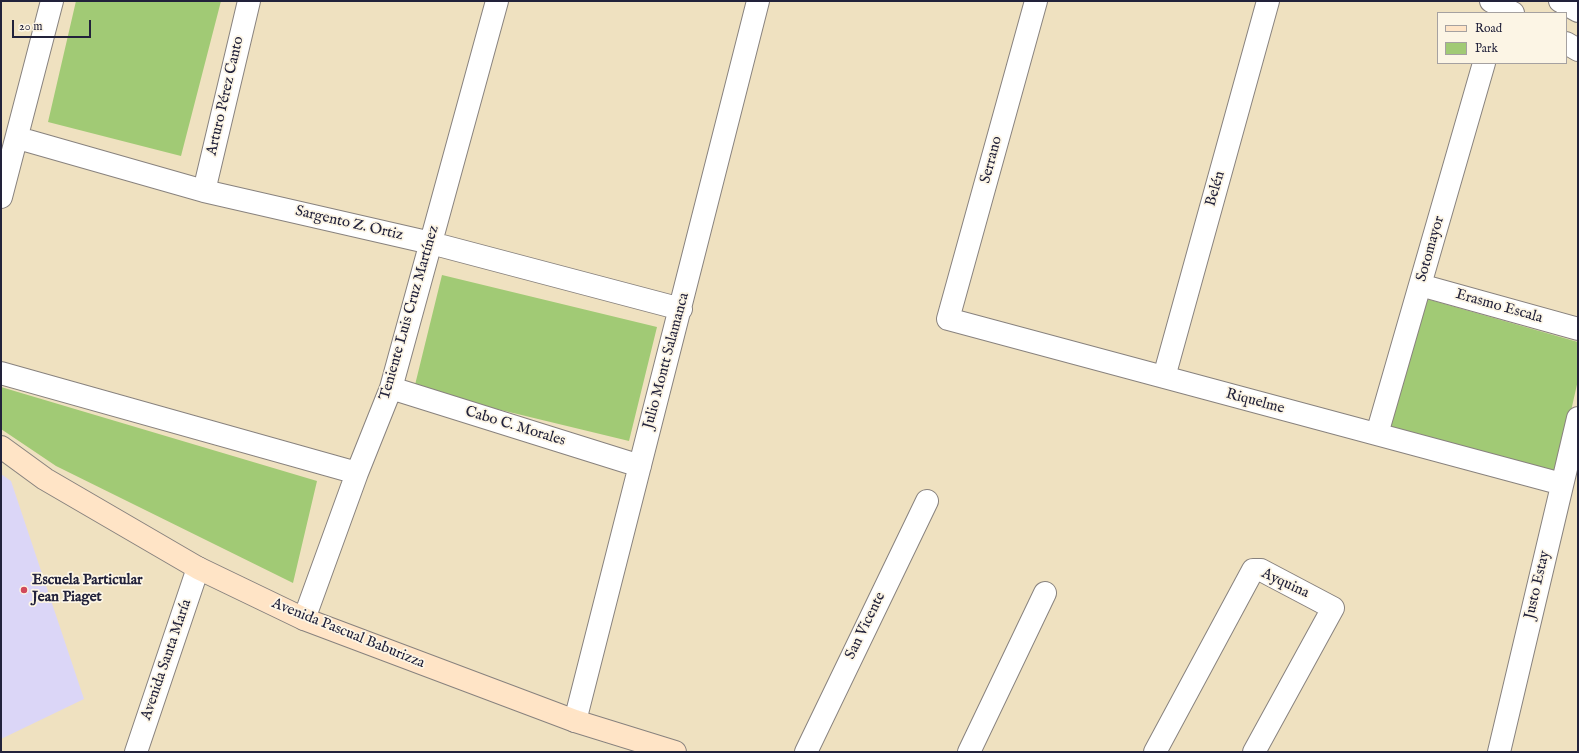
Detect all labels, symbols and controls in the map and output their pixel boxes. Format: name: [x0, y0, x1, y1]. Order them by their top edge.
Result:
scale bar: [14, 12, 93, 38]
legend: [1437, 12, 1567, 64]
text: 20 m: [19, 19, 42, 34]
text: Road: [1475, 21, 1502, 36]
street label: Arturo Pérez Canto: [204, 35, 248, 157]
text: Park: [1475, 41, 1498, 56]
street label: Serrano: [977, 134, 1007, 186]
street label: Belén: [1202, 169, 1230, 209]
street label: Sargento Z. Ortiz: [293, 203, 405, 245]
street label: Sotomayor: [1413, 214, 1449, 284]
street label: Teniente Luis Cruz Martínez: [376, 224, 444, 402]
street label: Erasmo Escala: [1453, 286, 1545, 328]
street label: Julio Montt Salamanca: [640, 291, 694, 431]
street label: Riquelme: [1224, 386, 1286, 418]
street label: Cabo C. Morales: [463, 403, 567, 451]
street label: Justo Estay: [1521, 549, 1555, 621]
street label: Ayquina: [1258, 565, 1312, 603]
place label: Escuela Particular Jean Piaget: [32, 572, 143, 607]
marker: Escuela Particular Jean Piaget: [19, 585, 29, 595]
street label: San Vicente: [842, 589, 890, 663]
street label: Avenida Pascual Baburizza: [269, 595, 427, 673]
street label: Avenida Santa María: [138, 597, 196, 723]

